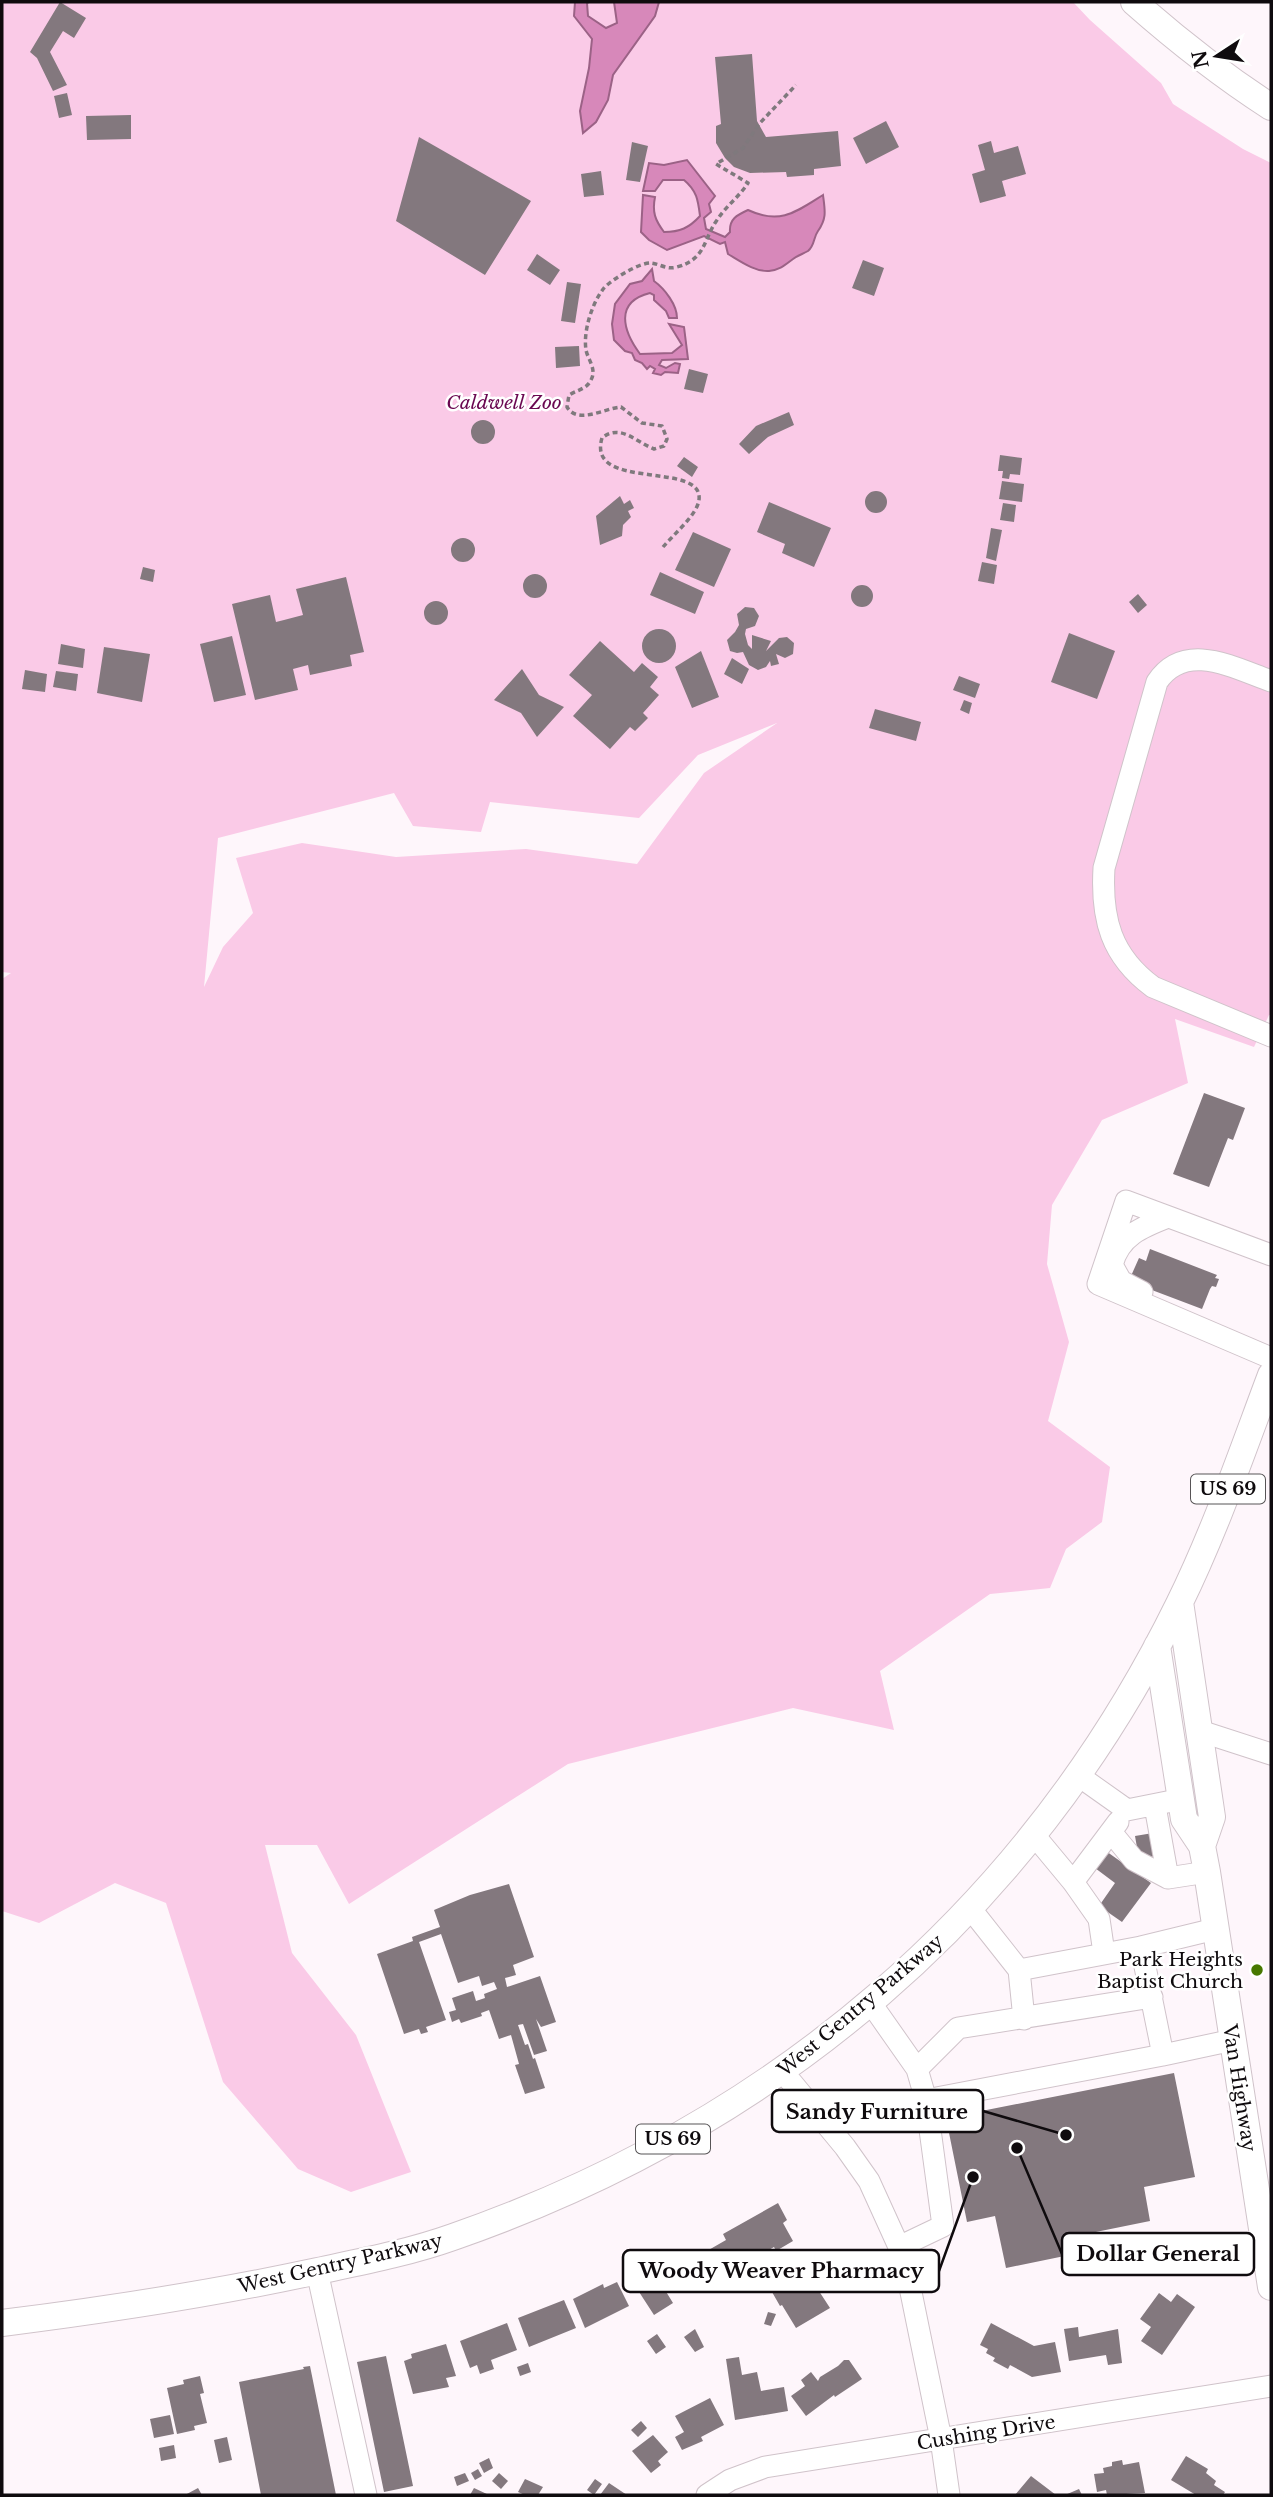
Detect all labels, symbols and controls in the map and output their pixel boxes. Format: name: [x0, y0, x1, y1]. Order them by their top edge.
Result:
north arrow: [1182, 21, 1252, 91]
text: N: [1188, 48, 1214, 71]
park label: Caldwell Zoo: [446, 391, 562, 414]
road number: US 69: [1191, 1474, 1265, 1504]
street label: West Gentry Parkway: [772, 1929, 948, 2082]
place label: Park Heights Baptist Church: [1097, 1948, 1243, 1993]
marker: Park Heights Baptist Church: [1249, 1962, 1265, 1978]
street label: Van Highway: [1218, 2022, 1261, 2153]
callout: Sandy Furniture: [772, 2090, 983, 2132]
text: Sandy Furniture: [786, 2099, 968, 2125]
road number: US 69: [636, 2124, 710, 2154]
street label: West Gentry Parkway: [235, 2229, 445, 2298]
callout: Dollar General: [1062, 2233, 1254, 2275]
text: Dollar General: [1076, 2241, 1241, 2267]
callout: Woody Weaver Pharmacy: [623, 2250, 939, 2292]
text: Woody Weaver Pharmacy: [637, 2258, 924, 2284]
street label: Cushing Drive: [915, 2410, 1057, 2455]

